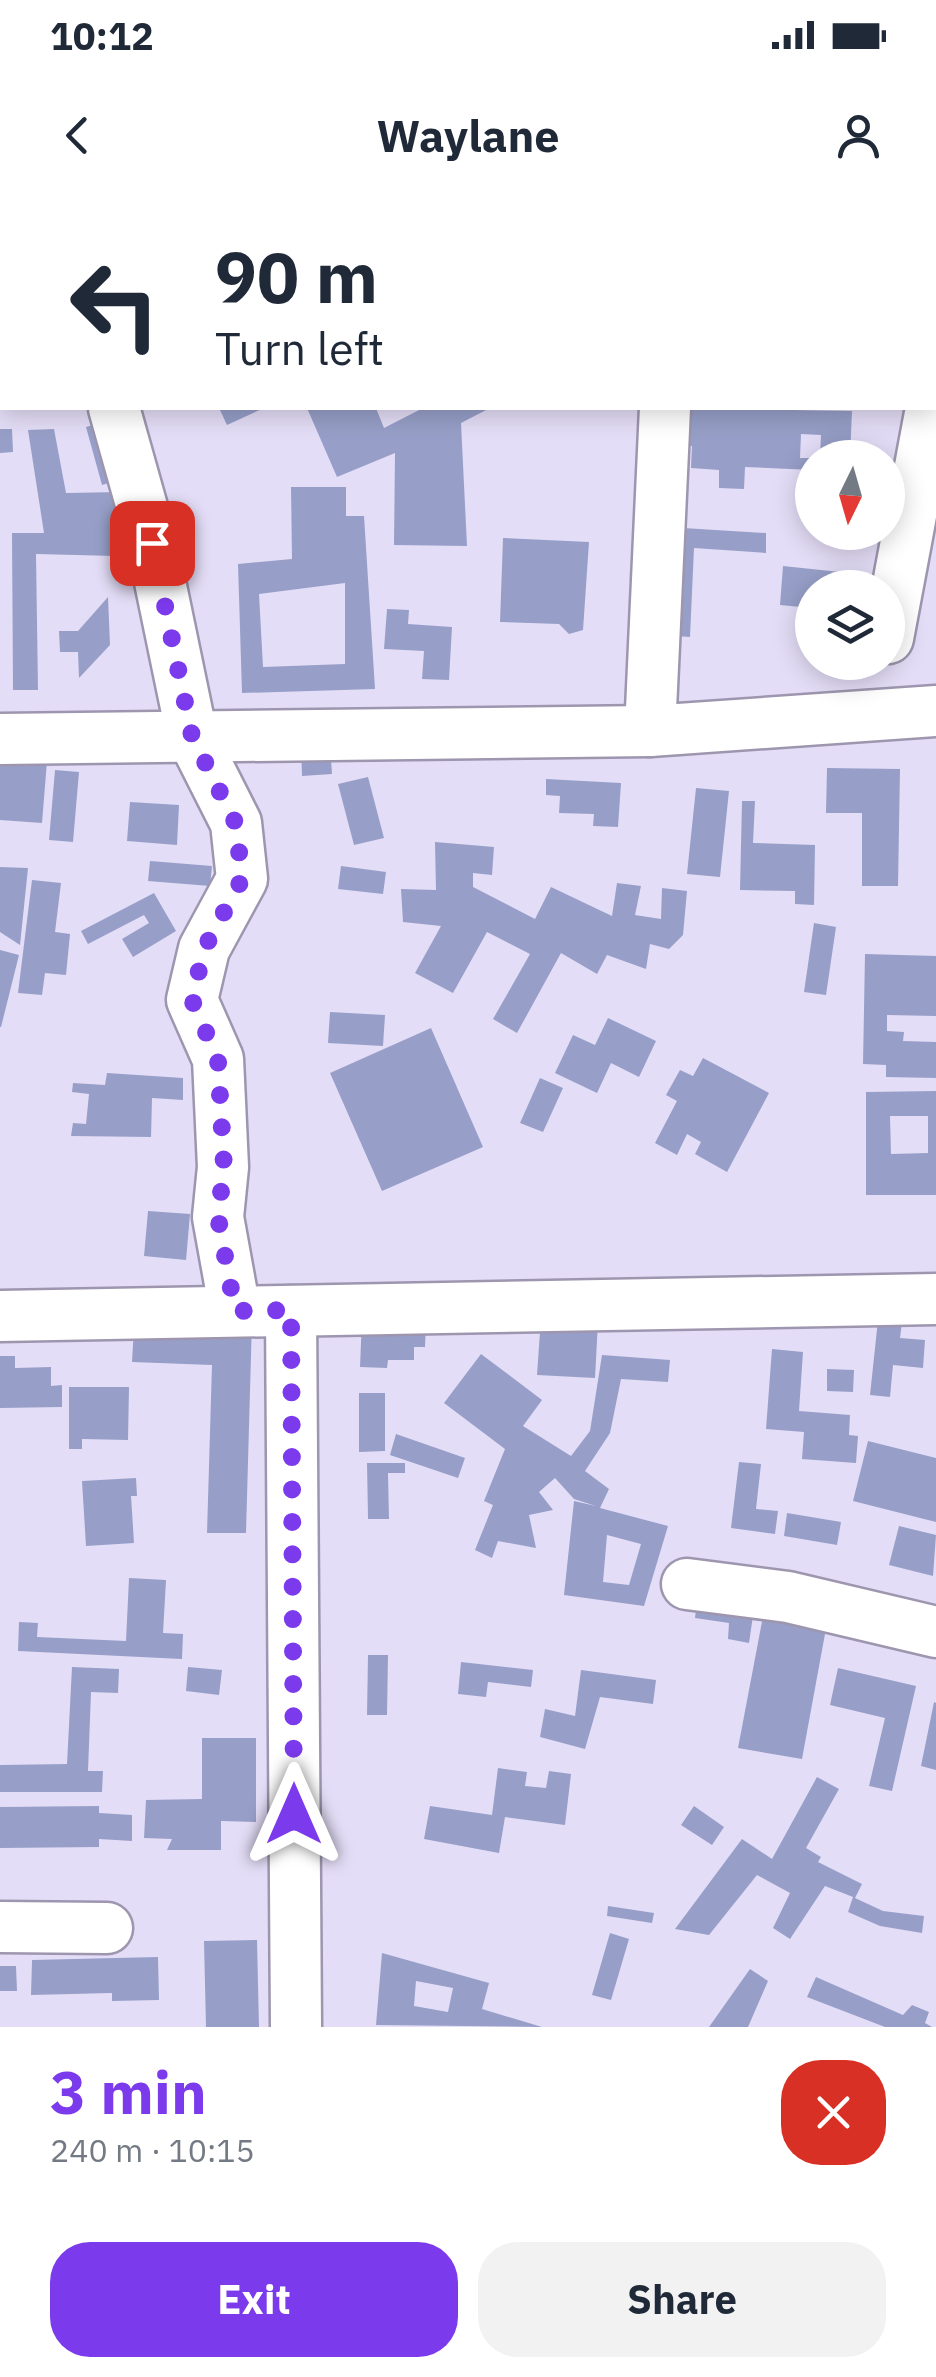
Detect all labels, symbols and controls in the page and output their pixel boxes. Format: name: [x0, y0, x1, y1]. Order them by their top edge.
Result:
text: 10:12: [50, 11, 154, 60]
text: Waylane: [376, 106, 560, 164]
icon: back: [50, 108, 105, 163]
icon: person: [831, 108, 886, 163]
text: 90 m: [215, 231, 378, 322]
icon: left: [50, 240, 180, 370]
text: Turn left: [215, 319, 384, 377]
north arrow: [795, 440, 905, 550]
map controls: [795, 440, 905, 680]
pin: [110, 501, 195, 586]
icon: arrive: [125, 516, 180, 571]
button: layers: [795, 570, 905, 680]
position arrow: [242, 1762, 346, 1866]
text: 3 min: [50, 2052, 207, 2131]
button: close: [781, 2060, 886, 2165]
text: 240 m · 10:15: [50, 2129, 255, 2171]
button: Exit: [50, 2242, 458, 2357]
button: Share: [478, 2242, 886, 2357]

